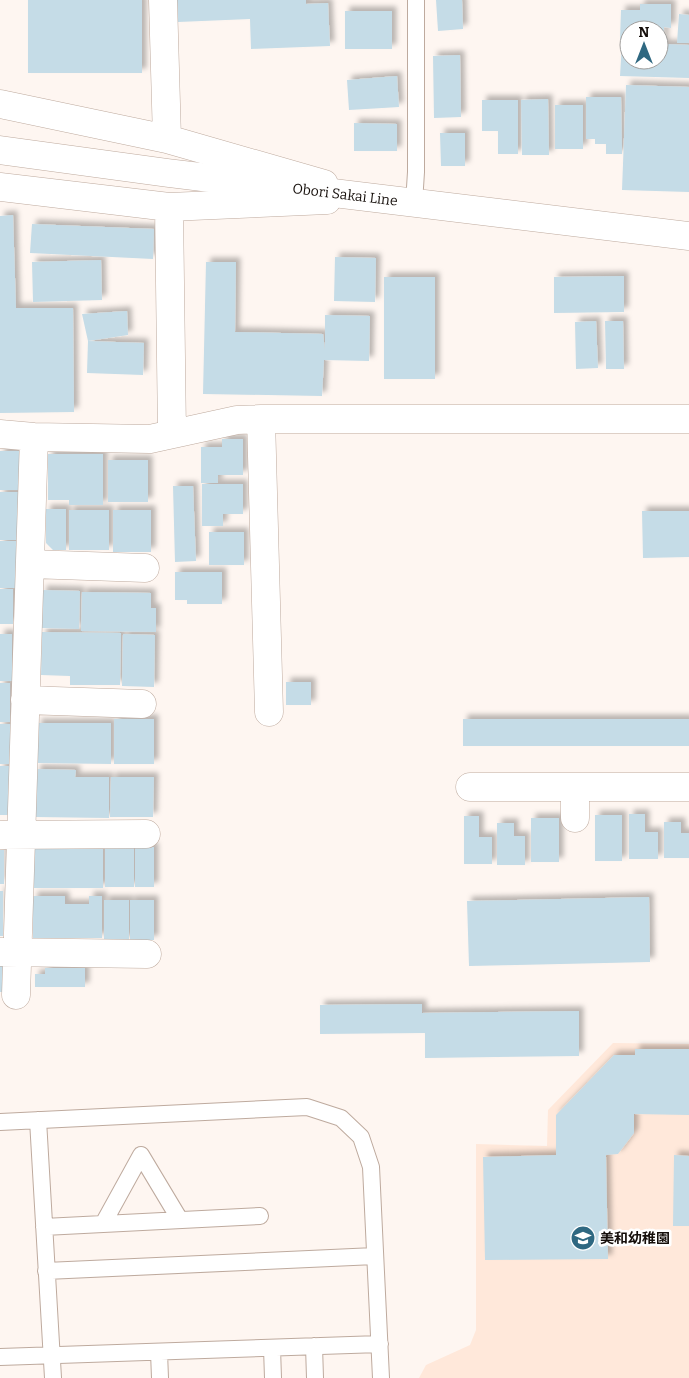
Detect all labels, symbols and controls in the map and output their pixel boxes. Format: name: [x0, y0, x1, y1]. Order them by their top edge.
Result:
north arrow: [619, 20, 669, 70]
text: N: [639, 24, 650, 41]
street label: Obori Sakai Line: [292, 180, 399, 209]
school or university icon: 美和幼稚園: [570, 1225, 596, 1251]
place label: 美和幼稚園: [600, 1230, 670, 1247]

